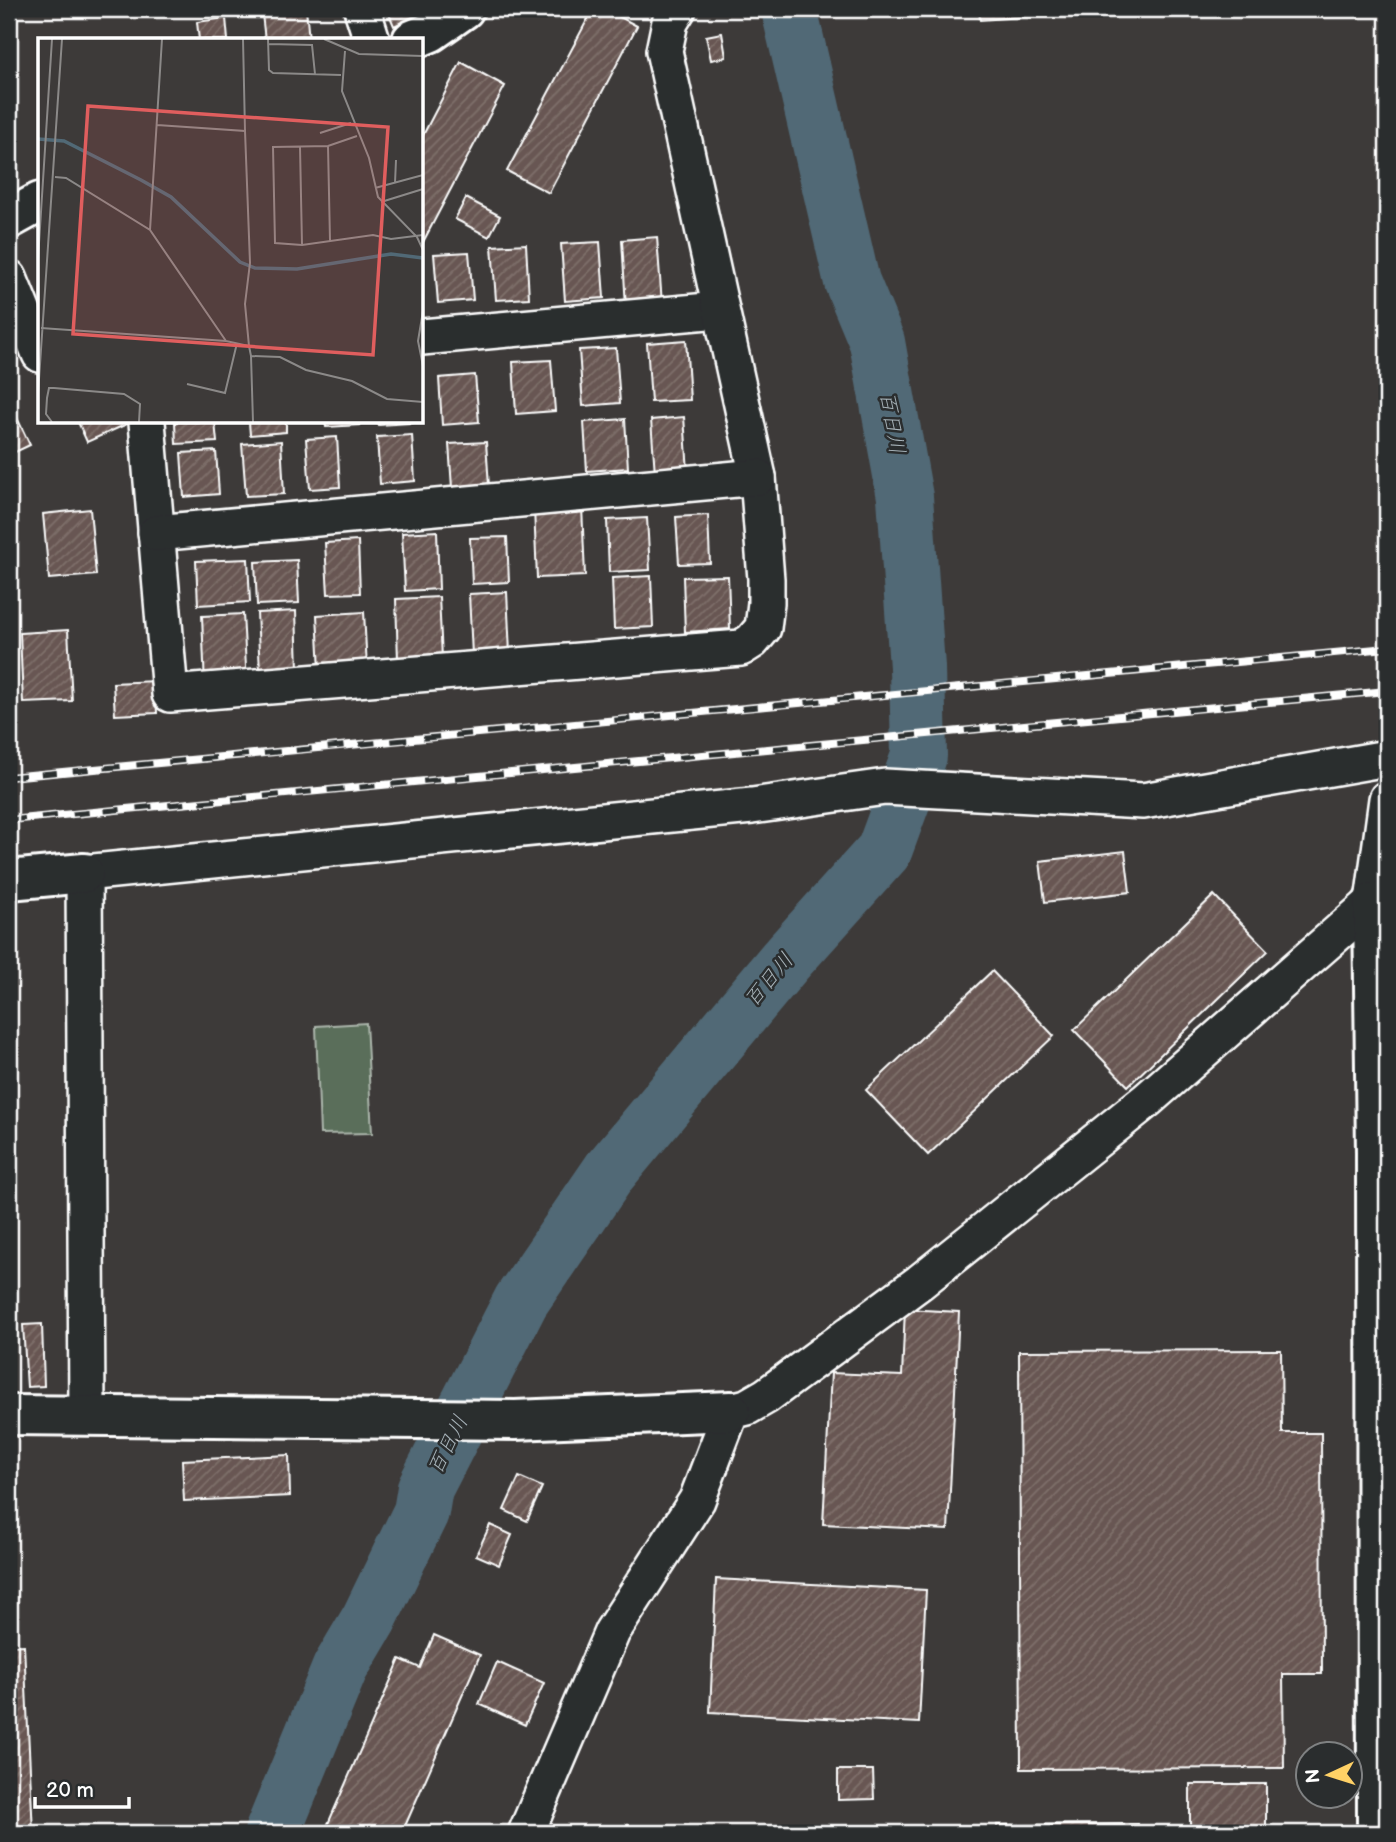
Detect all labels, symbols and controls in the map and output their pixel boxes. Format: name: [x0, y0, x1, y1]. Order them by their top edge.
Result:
inset map: [38, 38, 424, 424]
water label: 百日川: [874, 390, 910, 456]
water label: 百日川: [739, 948, 799, 1012]
water label: 百日川: [423, 1411, 473, 1479]
north arrow: [1294, 1741, 1364, 1811]
scale bar: [35, 1765, 130, 1809]
text: N: [1302, 1768, 1326, 1784]
text: 20 m: [46, 1778, 94, 1803]

